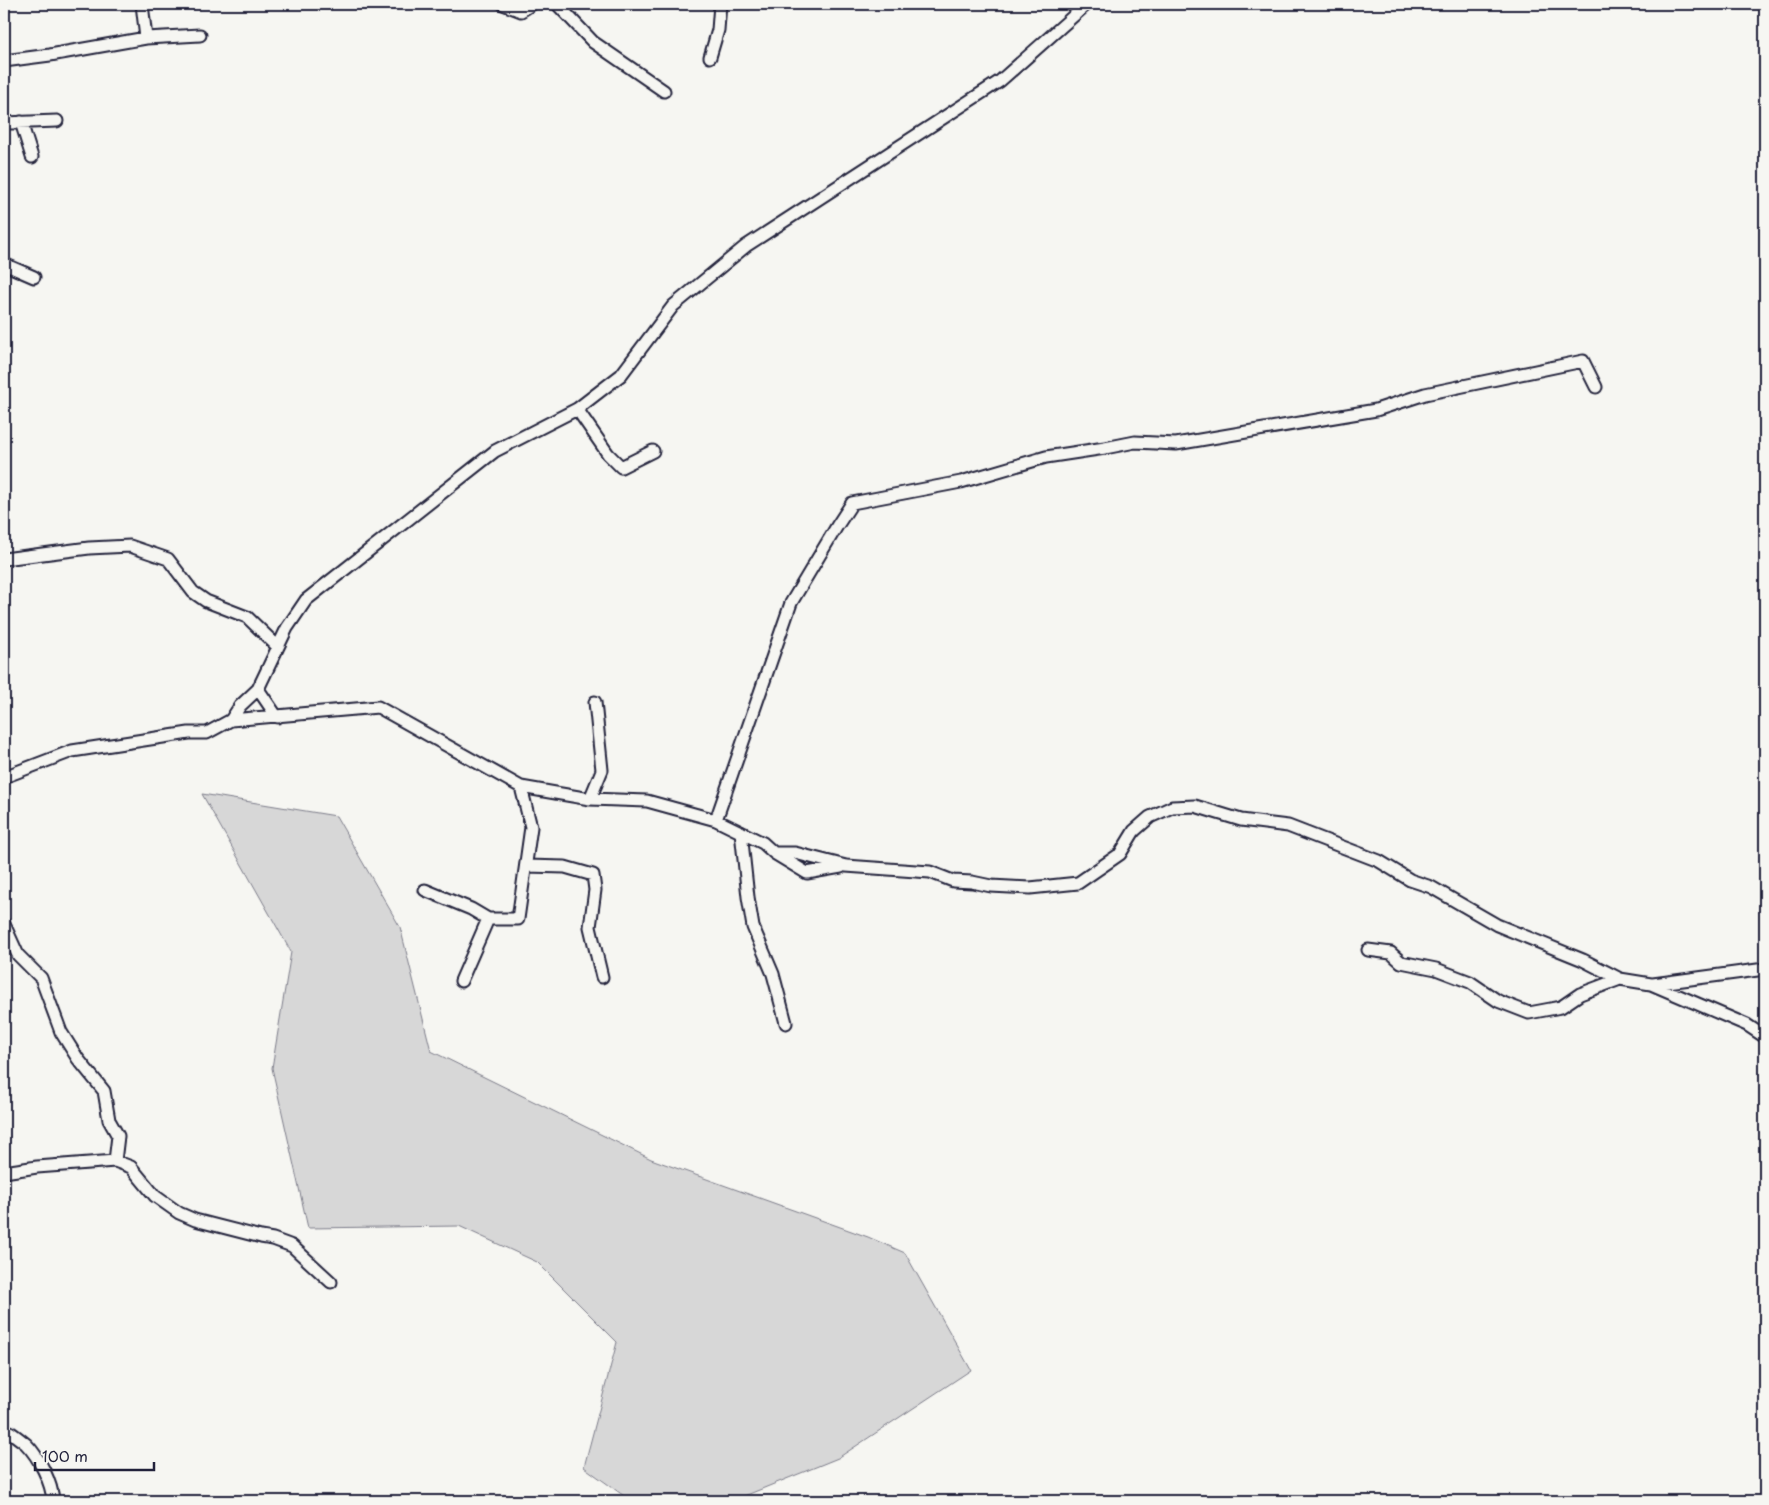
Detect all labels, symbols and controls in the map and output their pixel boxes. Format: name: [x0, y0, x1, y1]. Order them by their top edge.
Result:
scale bar: [35, 1440, 154, 1472]
text: 100 m: [42, 1444, 88, 1467]

